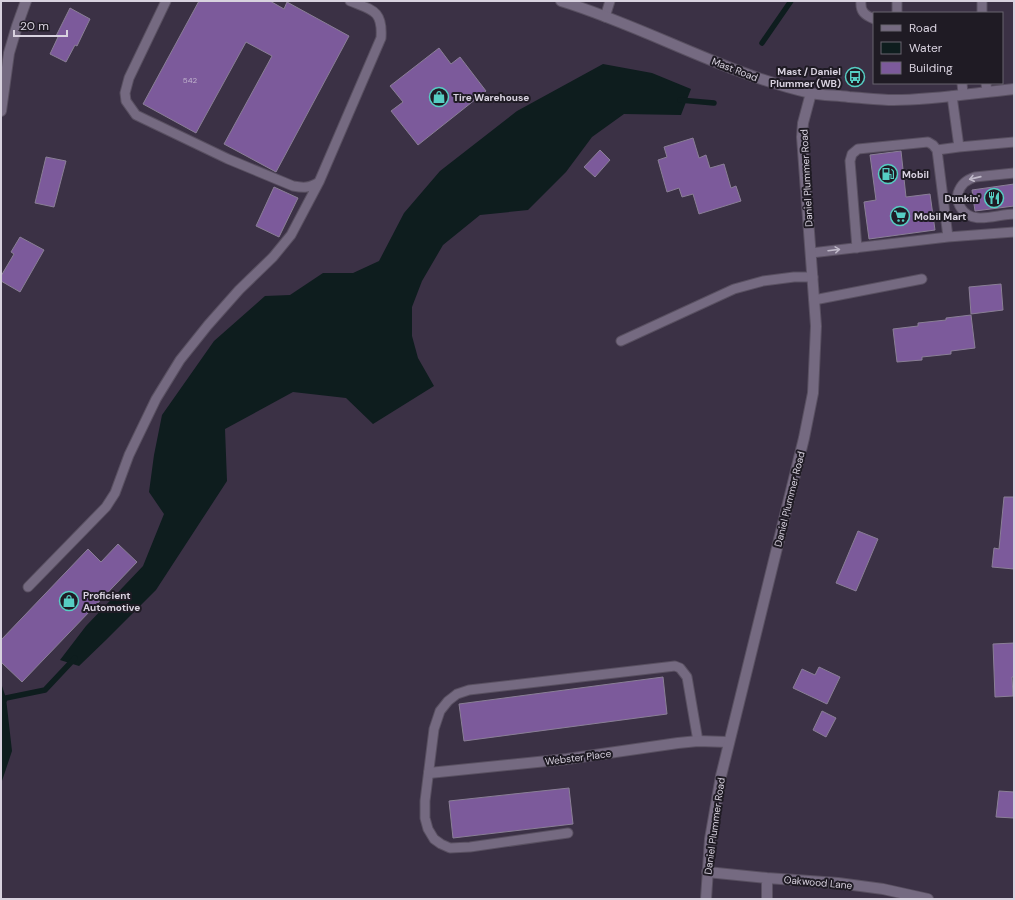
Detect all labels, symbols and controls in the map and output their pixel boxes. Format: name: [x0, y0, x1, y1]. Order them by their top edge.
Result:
scale bar: [14, 12, 67, 38]
legend: [873, 12, 1003, 84]
text: 20 m: [20, 18, 49, 34]
text: Road: [909, 20, 937, 36]
text: Water: [909, 40, 943, 56]
street label: Mast Road: [710, 55, 760, 84]
text: Building: [909, 60, 953, 76]
place label: Mast / Daniel Plummer (WB): [770, 65, 841, 90]
bus stop icon: Mast / Daniel Plummer (WB): [844, 66, 866, 88]
house number: 542: [183, 75, 198, 85]
shop icon: Tire Warehouse: [428, 86, 450, 108]
place label: Tire Warehouse: [453, 91, 529, 104]
street label: Daniel Plummer Road: [797, 129, 816, 227]
fuel station icon: Mobil: [877, 163, 899, 185]
place label: Mobil: [902, 168, 929, 181]
one-way arrow: [969, 174, 982, 182]
restaurant icon: Dunkin': [983, 187, 1005, 209]
place label: Dunkin': [944, 192, 980, 205]
supermarket icon: Mobil Mart: [889, 205, 911, 227]
place label: Mobil Mart: [914, 210, 966, 223]
one-way arrow: [827, 247, 840, 254]
street label: Daniel Plummer Road: [771, 450, 808, 548]
place label: Proficient Automotive: [83, 589, 140, 614]
shop icon: Proficient Automotive: [58, 590, 80, 612]
street label: Webster Place: [544, 747, 612, 768]
street label: Daniel Plummer Road: [701, 777, 728, 875]
street label: Oakwood Lane: [783, 873, 853, 892]

